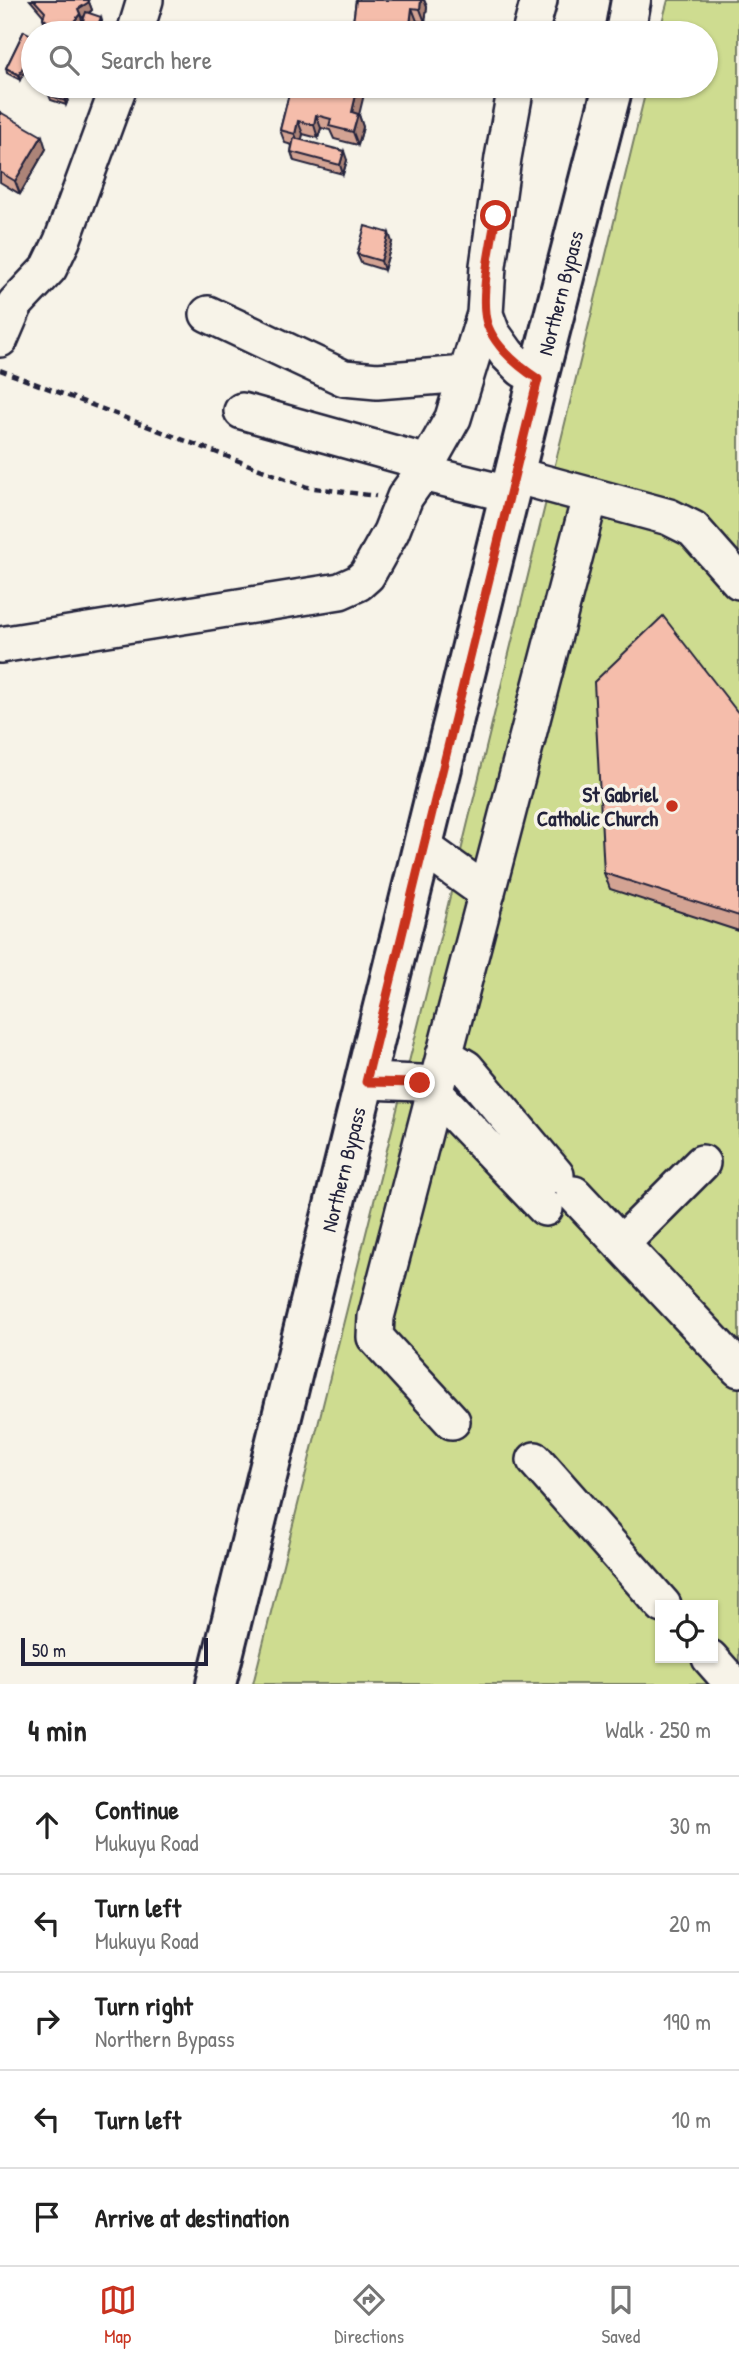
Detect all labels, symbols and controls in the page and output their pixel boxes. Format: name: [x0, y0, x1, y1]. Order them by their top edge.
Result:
search box: [21, 21, 718, 98]
icon: search: [45, 41, 83, 79]
text: Search here: [101, 42, 212, 77]
route start: [480, 200, 511, 231]
street label: Northern Bypass: [530, 227, 590, 358]
place label: St Gabriel Catholic Church: [537, 780, 658, 833]
marker: St Gabriel Catholic Church: [664, 798, 680, 814]
route end: [404, 1067, 435, 1098]
street label: Northern Bypass: [314, 1104, 372, 1235]
map controls: [655, 1600, 718, 1663]
button: locate: [655, 1600, 718, 1663]
scale bar: [21, 1635, 208, 1667]
text: 50 m: [32, 1637, 66, 1663]
text: 4 min: [28, 1710, 87, 1750]
text: Walk · 250 m: [605, 1714, 711, 1745]
text: Continue: [95, 1792, 179, 1827]
icon: ahead: [28, 1806, 66, 1844]
text: 30 m: [669, 1810, 711, 1841]
text: Mukuyu Road: [95, 1827, 199, 1858]
text: Turn left: [95, 1890, 181, 1925]
icon: left: [28, 1904, 66, 1942]
text: 20 m: [669, 1908, 711, 1939]
text: Mukuyu Road: [95, 1925, 199, 1956]
text: Turn right: [95, 1988, 193, 2023]
icon: right: [28, 2002, 66, 2040]
text: 190 m: [663, 2006, 711, 2037]
text: Northern Bypass: [95, 2023, 235, 2054]
icon: left: [28, 2100, 66, 2138]
text: Turn left: [95, 2102, 181, 2137]
text: 10 m: [671, 2104, 711, 2135]
icon: arrive: [28, 2198, 66, 2236]
text: Arrive at destination: [95, 2200, 290, 2235]
tab: Map: [99, 2281, 137, 2349]
tab: Directions: [334, 2281, 404, 2349]
tab: Saved: [602, 2281, 640, 2349]

